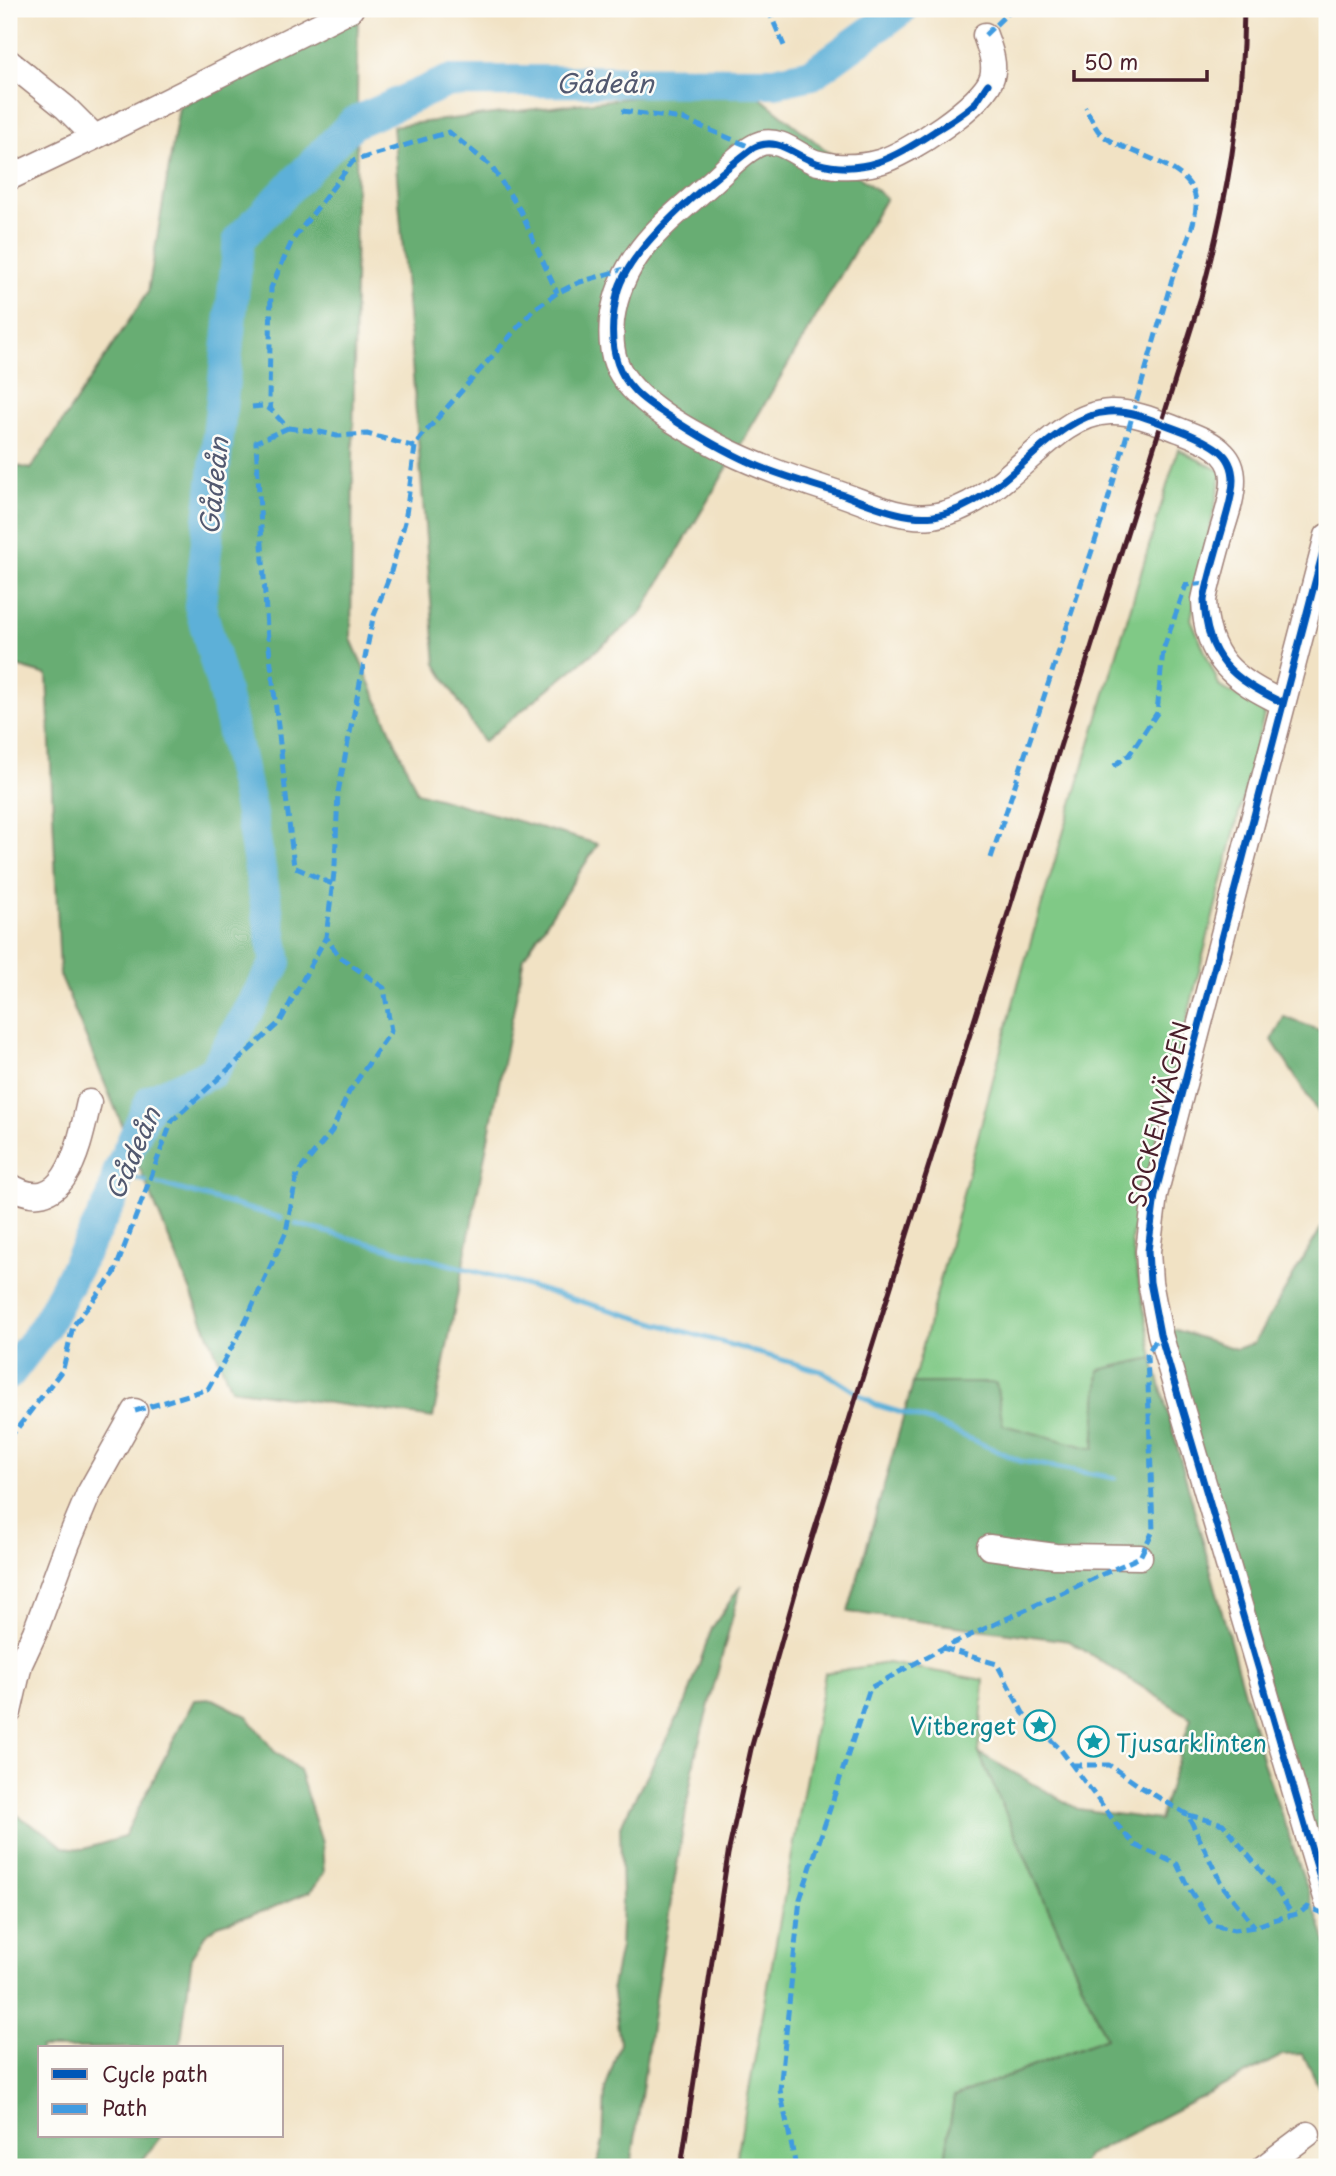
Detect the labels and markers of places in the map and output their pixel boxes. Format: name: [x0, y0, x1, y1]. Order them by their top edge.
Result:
place label: Vitberget: [910, 1707, 1016, 1743]
place icon: Vitberget: [1022, 1708, 1056, 1742]
place label: Tjusarklinten: [1116, 1724, 1267, 1760]
place icon: Tjusarklinten: [1076, 1725, 1110, 1759]

